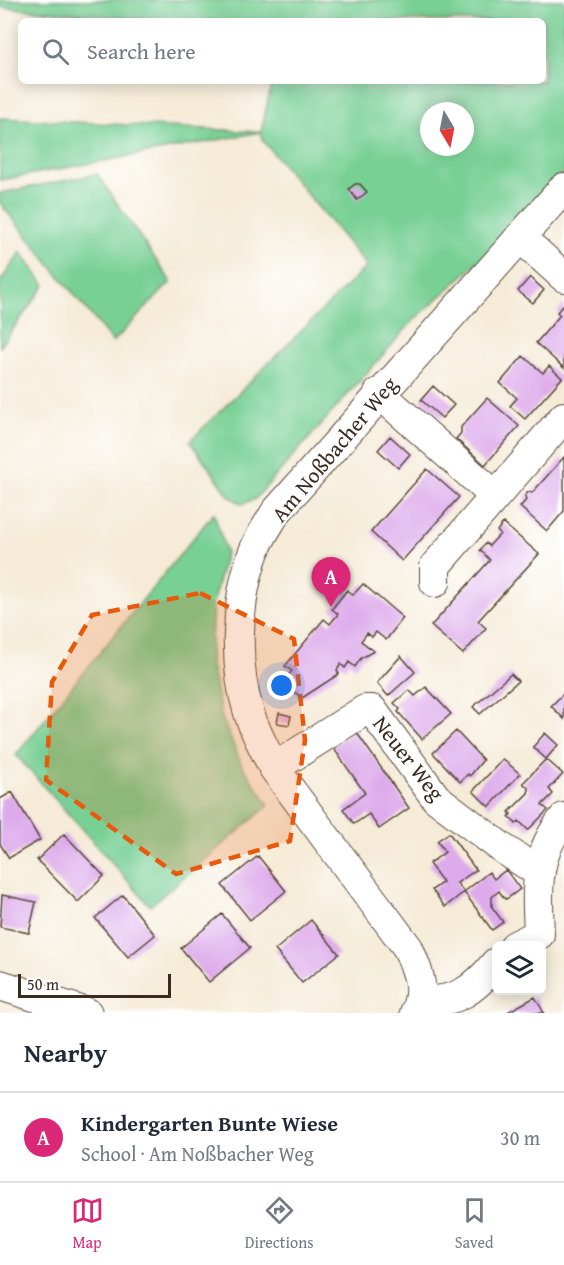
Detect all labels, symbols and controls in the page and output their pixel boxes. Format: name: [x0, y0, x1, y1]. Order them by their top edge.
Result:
search box: [18, 18, 546, 84]
icon: search: [39, 35, 72, 68]
text: Search here: [87, 35, 196, 67]
north arrow: [420, 102, 474, 156]
street label: Am Noßbacher Weg: [263, 369, 405, 529]
pin: A: [312, 558, 350, 607]
your location: [267, 671, 296, 700]
street label: Neuer Weg: [366, 709, 452, 807]
map controls: [492, 941, 546, 995]
button: layers: [492, 941, 546, 995]
scale bar: [18, 971, 171, 998]
text: 50 m: [27, 972, 59, 996]
text: Nearby: [24, 1033, 107, 1072]
text: Kindergarten Bunte Wiese: [81, 1107, 338, 1139]
text: A: [37, 1123, 50, 1152]
text: 30 m: [500, 1123, 540, 1152]
text: School · Am Noßbacher Weg: [81, 1139, 314, 1168]
tab: Map: [71, 1194, 104, 1254]
tab: Directions: [245, 1194, 314, 1254]
tab: Saved: [455, 1194, 493, 1254]

